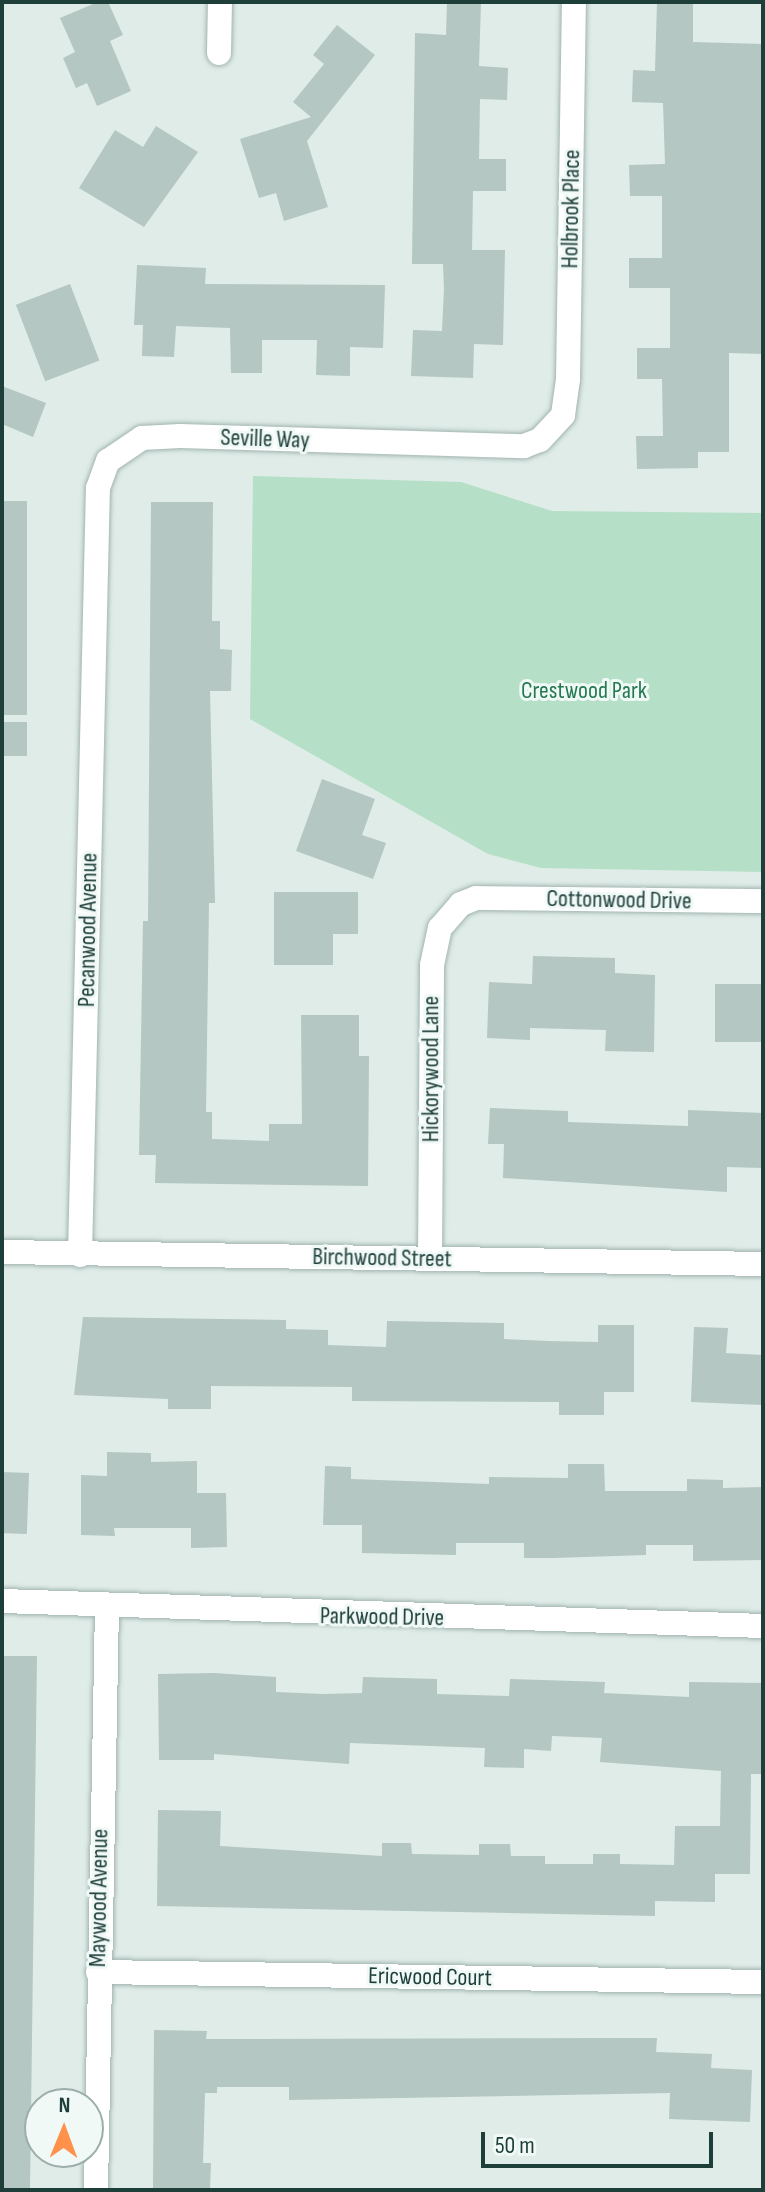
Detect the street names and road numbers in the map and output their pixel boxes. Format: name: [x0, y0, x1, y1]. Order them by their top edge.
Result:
street label: Holbrook Place: [556, 149, 586, 269]
street label: Seville Way: [220, 423, 310, 455]
street label: Pecanwood Avenue: [72, 853, 104, 1007]
street label: Cottonwood Drive: [546, 884, 692, 916]
street label: Hickorywood Lane: [417, 996, 445, 1142]
street label: Birchwood Street: [312, 1242, 452, 1274]
street label: Parkwood Drive: [320, 1602, 444, 1632]
street label: Maywood Avenue: [83, 1829, 115, 1967]
street label: Ericwood Court: [368, 1962, 492, 1992]

